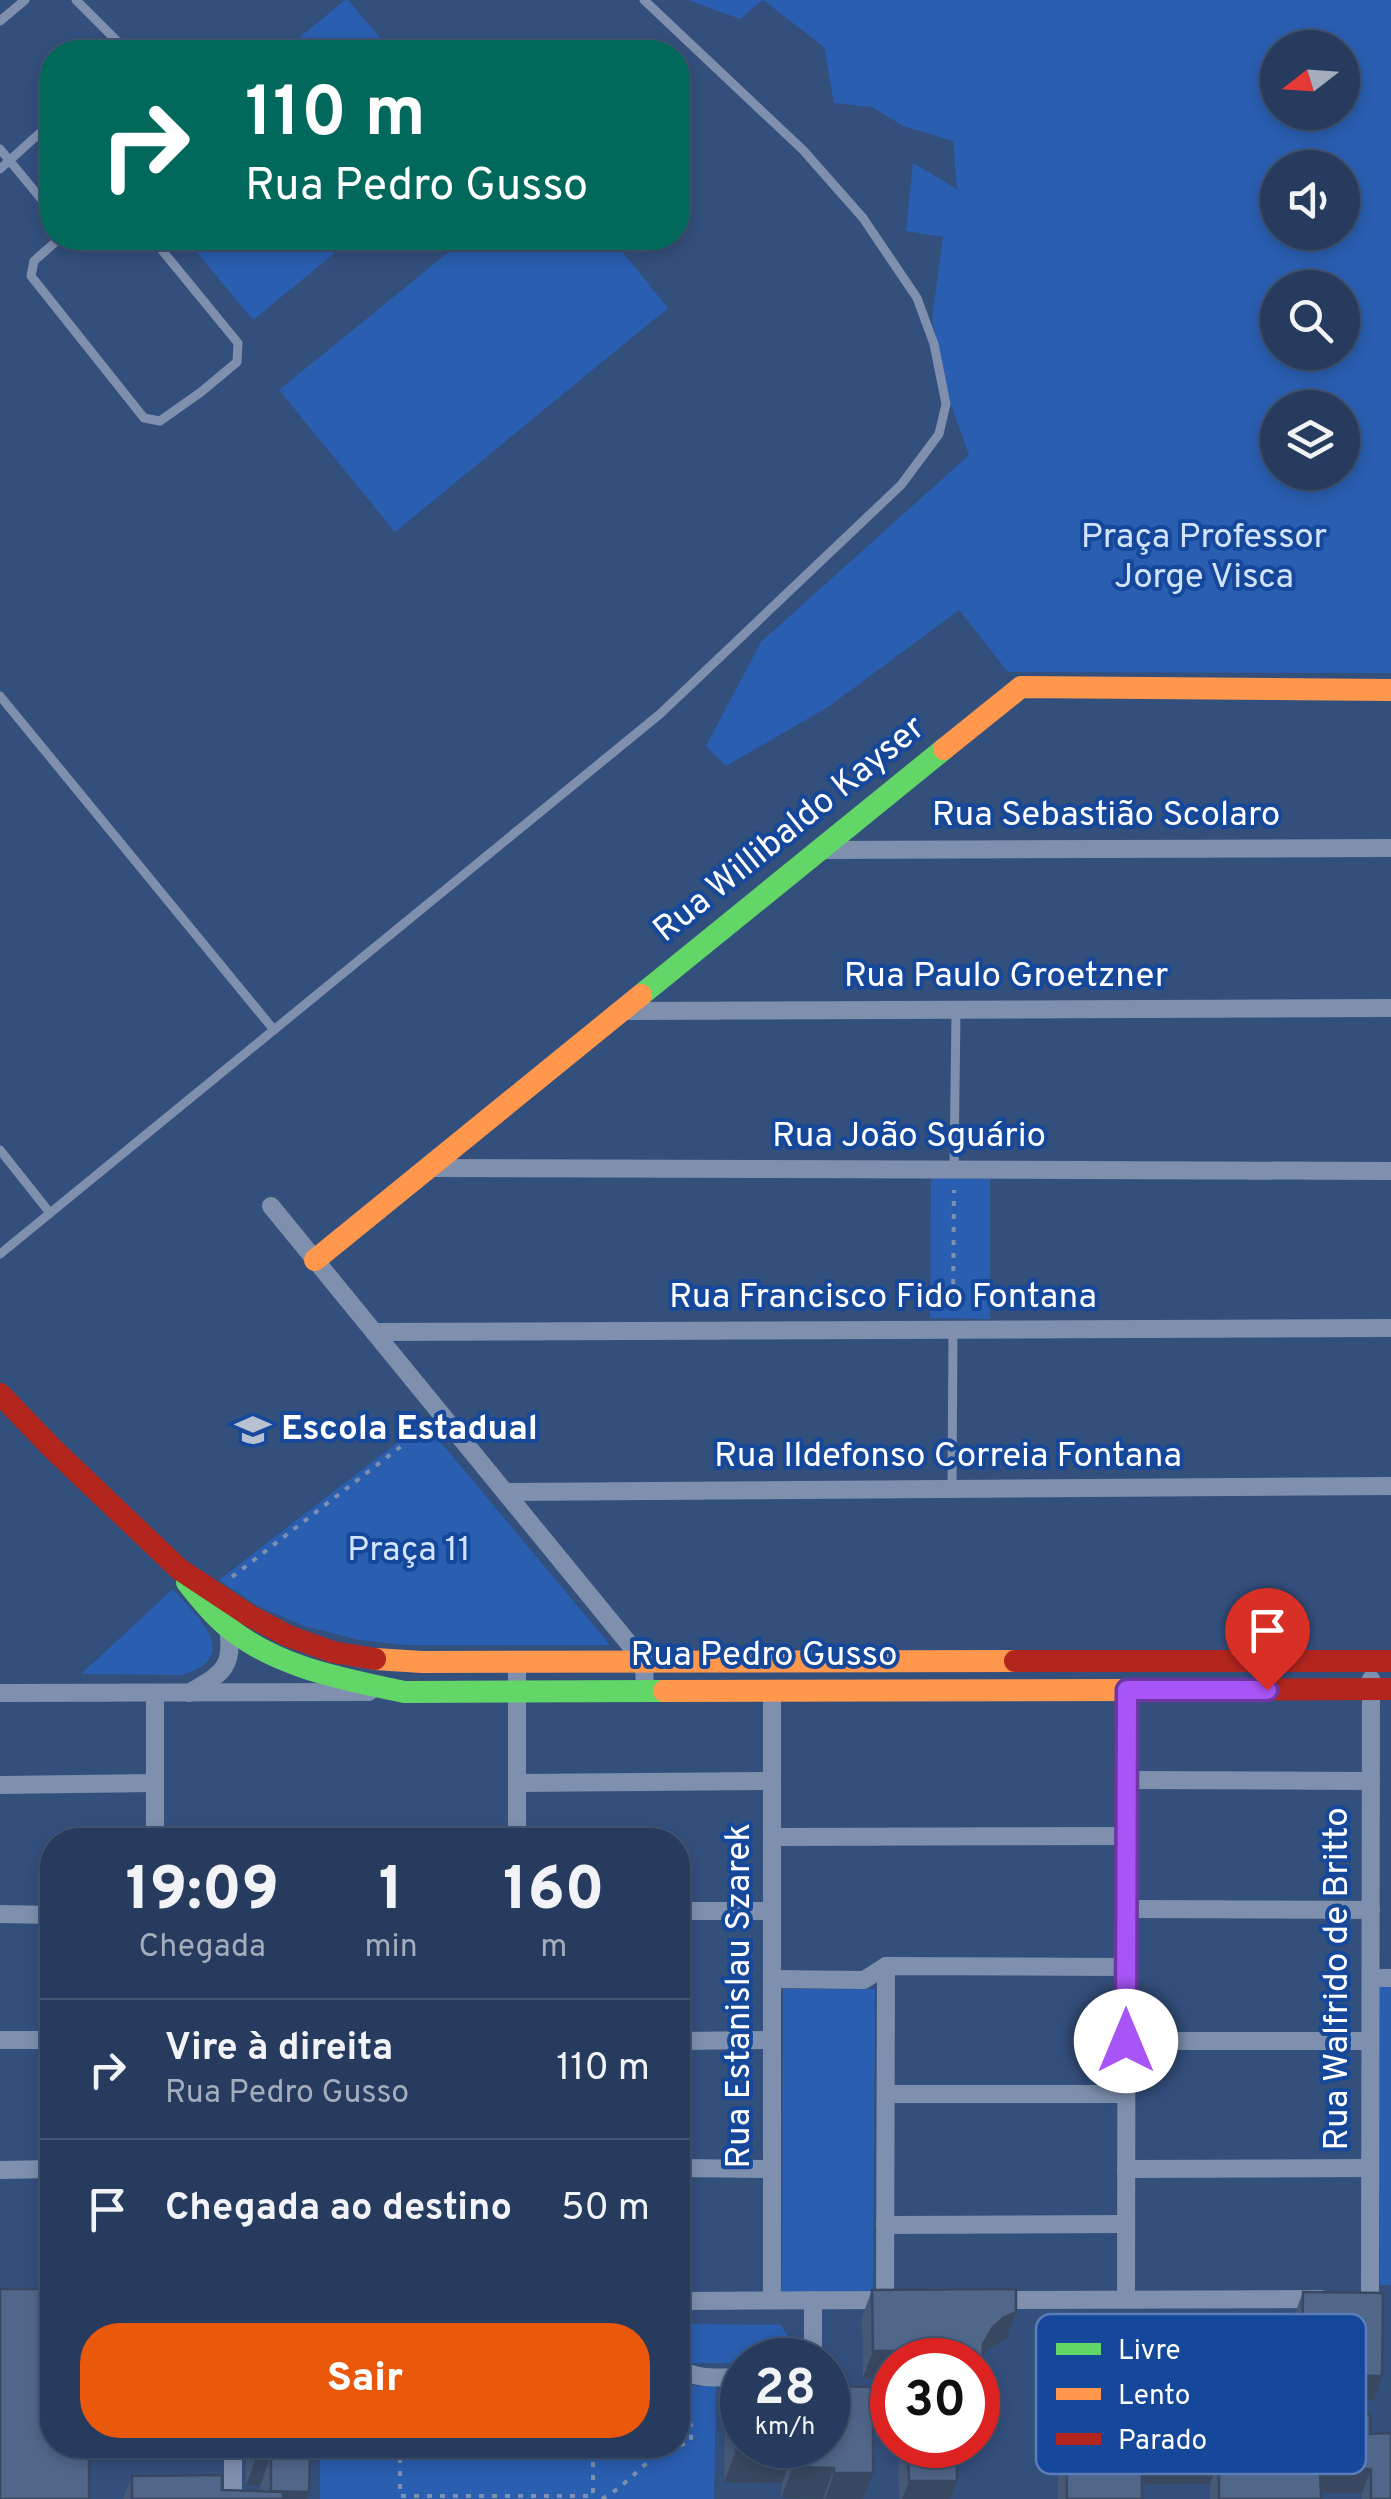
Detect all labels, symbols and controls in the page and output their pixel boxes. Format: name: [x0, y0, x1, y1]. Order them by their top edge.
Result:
north arrow: [1260, 30, 1360, 130]
map controls: [1260, 30, 1360, 490]
text: 110 m: [245, 72, 426, 161]
icon: right: [80, 80, 210, 210]
button: sound: [1260, 150, 1360, 250]
text: Rua Pedro Gusso: [245, 159, 588, 216]
button: search: [1260, 270, 1360, 370]
button: layers: [1260, 390, 1360, 490]
park label: Praça Professor Jorge Visca: [1081, 516, 1327, 600]
street label: Rua Willibaldo Kayser: [645, 707, 935, 953]
street label: Rua Sebastião Scolaro: [932, 794, 1280, 838]
street label: Rua Paulo Groetzner: [844, 955, 1168, 999]
street label: Rua João Sguário: [772, 1115, 1046, 1159]
street label: Rua Francisco Fido Fontana: [669, 1276, 1097, 1320]
place label: Escola Estadual: [281, 1408, 538, 1452]
school or university icon: Escola Estadual: [234, 1411, 272, 1449]
street label: Rua Ildefonso Correia Fontana: [714, 1435, 1182, 1479]
park label: Praça 11: [347, 1529, 471, 1573]
pin: [1225, 1588, 1310, 1691]
icon: arrive: [1240, 1603, 1295, 1658]
street label: Rua Pedro Gusso: [631, 1634, 897, 1678]
street label: Rua Walfrido de Britto: [1316, 1807, 1360, 2151]
street label: Rua Estanislau Szarek: [718, 1823, 762, 2169]
text: 19:09: [125, 1855, 279, 1931]
text: 1: [379, 1855, 403, 1931]
text: 160: [503, 1855, 605, 1931]
text: Chegada: [139, 1928, 266, 1968]
text: min: [364, 1928, 418, 1968]
text: m: [540, 1928, 567, 1968]
position arrow: [1074, 1989, 1178, 2093]
text: Vire à direita: [165, 2025, 393, 2074]
icon: right: [80, 2042, 135, 2097]
text: 110 m: [556, 2045, 650, 2094]
text: Rua Pedro Gusso: [165, 2074, 409, 2114]
icon: arrive: [80, 2182, 135, 2237]
text: Chegada ao destino: [165, 2185, 512, 2234]
text: 50 m: [561, 2185, 650, 2234]
legend: [1036, 2314, 1366, 2474]
button: Sair: [80, 2323, 650, 2438]
text: Livre: [1118, 2334, 1181, 2370]
speed limit sign: 30: [870, 2338, 1000, 2468]
text: 28: [754, 2359, 816, 2422]
text: Lento: [1118, 2379, 1190, 2415]
text: km/h: [755, 2412, 815, 2444]
text: Parado: [1118, 2424, 1207, 2460]

